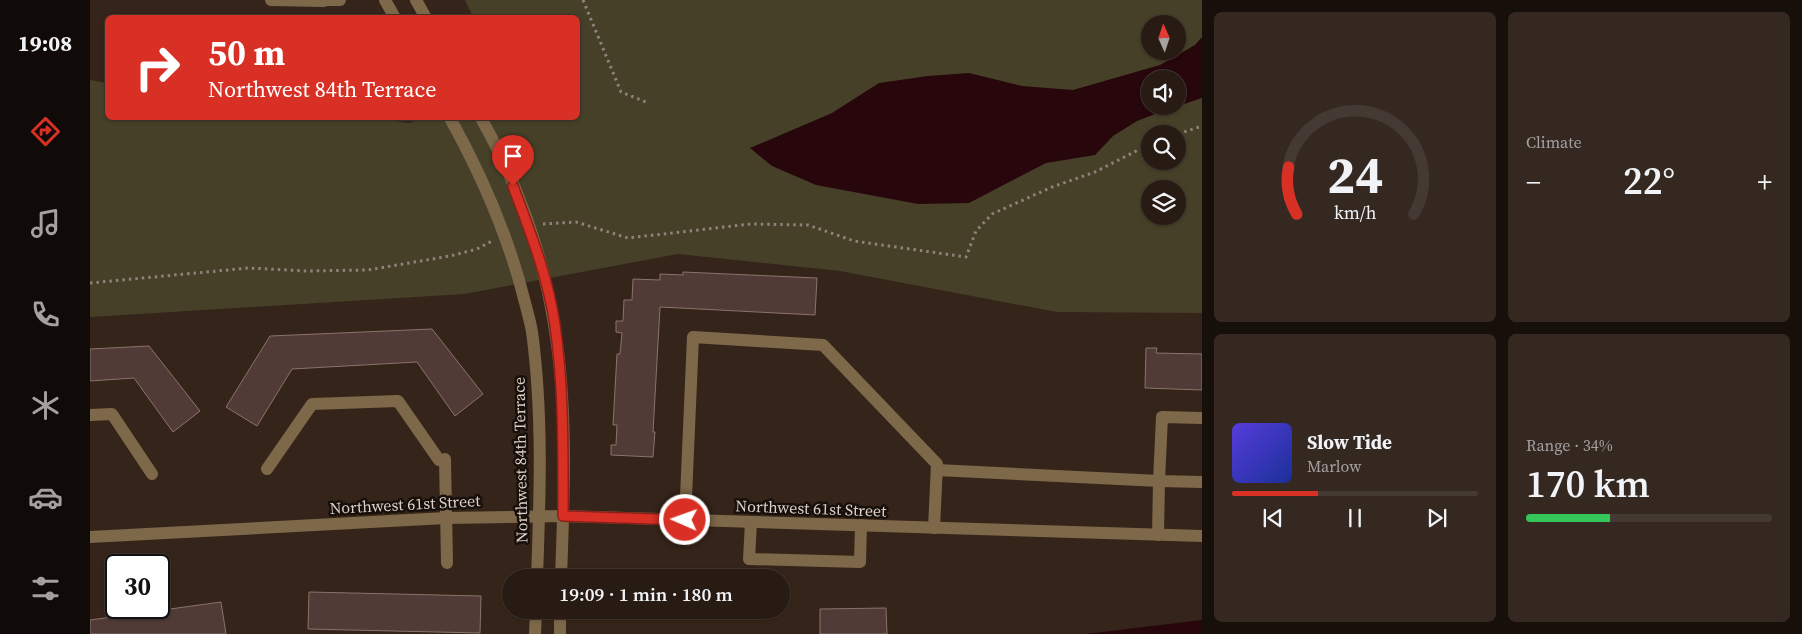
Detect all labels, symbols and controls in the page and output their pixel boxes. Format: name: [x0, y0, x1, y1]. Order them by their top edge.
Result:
north arrow: [1141, 15, 1186, 60]
map controls: [1141, 15, 1186, 225]
text: 19:08: [18, 28, 72, 58]
text: 50 m: [208, 29, 285, 77]
icon: right: [125, 35, 190, 100]
button: sound: [1141, 70, 1186, 115]
text: Northwest 84th Terrace: [208, 74, 436, 104]
icon: directions: [28, 114, 63, 149]
button: search: [1141, 125, 1186, 170]
text: Climate: [1526, 131, 1582, 153]
pin: [492, 135, 534, 186]
text: 24: [1327, 139, 1383, 210]
icon: arrive: [499, 142, 527, 170]
text: 22°: [1623, 155, 1675, 207]
text: −: [1526, 163, 1541, 201]
text: +: [1757, 163, 1772, 201]
button: layers: [1141, 180, 1186, 225]
text: km/h: [1334, 200, 1377, 225]
icon: music: [28, 206, 63, 241]
icon: phone: [28, 297, 63, 332]
street label: Northwest 84th Terrace: [508, 377, 532, 543]
icon: climate: [28, 388, 63, 423]
text: Slow Tide: [1307, 429, 1392, 455]
text: Range · 34%: [1526, 434, 1613, 456]
text: Marlow: [1307, 455, 1362, 477]
text: 170 km: [1526, 458, 1650, 510]
icon: car: [28, 480, 63, 515]
street label: Northwest 61st Street: [329, 489, 482, 519]
position arrow: [658, 493, 710, 545]
street label: Northwest 61st Street: [735, 494, 888, 522]
icon: previous: [1259, 504, 1287, 532]
icon: pause: [1341, 504, 1369, 532]
icon: next: [1423, 504, 1451, 532]
speed limit sign: 30: [105, 554, 170, 619]
icon: filters: [28, 571, 63, 606]
text: 19:09 · 1 min · 180 m: [559, 581, 733, 607]

